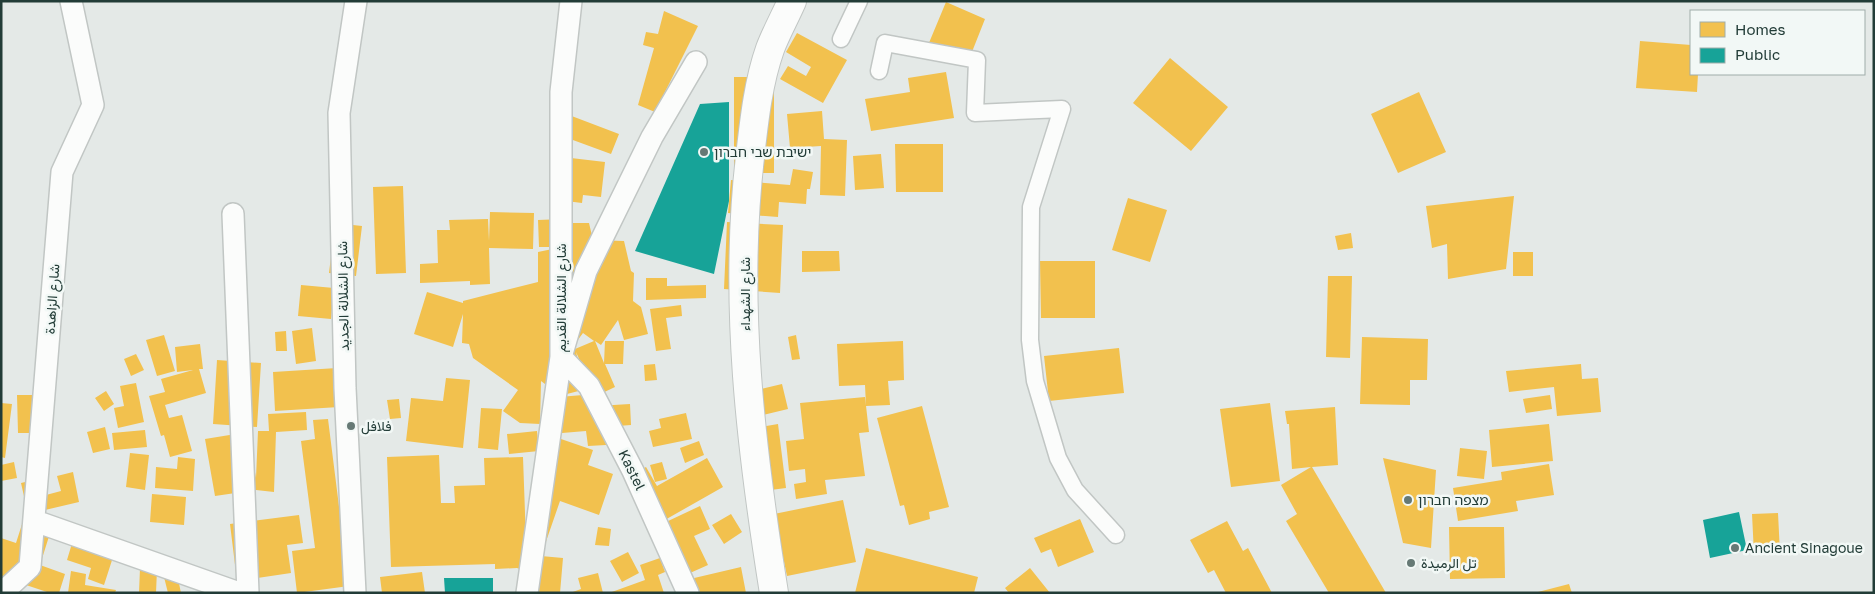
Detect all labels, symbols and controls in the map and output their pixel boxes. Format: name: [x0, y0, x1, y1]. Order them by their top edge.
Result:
legend: [1690, 10, 1865, 75]
text: Homes: [1735, 20, 1785, 38]
text: Public: [1735, 45, 1780, 63]
place label: ישיבת שבי חברון: [714, 143, 811, 160]
marker: ישיבת שבי חברון: [698, 146, 710, 158]
street label: شارع الشلالة الجديد: [333, 241, 355, 351]
street label: شارع الشلالة القديم: [552, 244, 572, 352]
street label: شارع الشهداء: [736, 257, 756, 331]
street label: شارع الزاهدة: [41, 263, 65, 335]
place label: فلافل: [361, 417, 392, 435]
marker: فلافل: [345, 420, 357, 432]
street label: Kastel: [615, 447, 650, 493]
place label: מצפה חברון: [1418, 491, 1488, 508]
marker: מצפה חברון: [1402, 494, 1414, 506]
place label: Ancient Sinagoue: [1745, 539, 1863, 556]
marker: Ancient Sinagoue: [1729, 542, 1741, 554]
place label: تل الرميدة: [1421, 554, 1477, 572]
marker: تل الرميدة: [1405, 557, 1417, 569]

